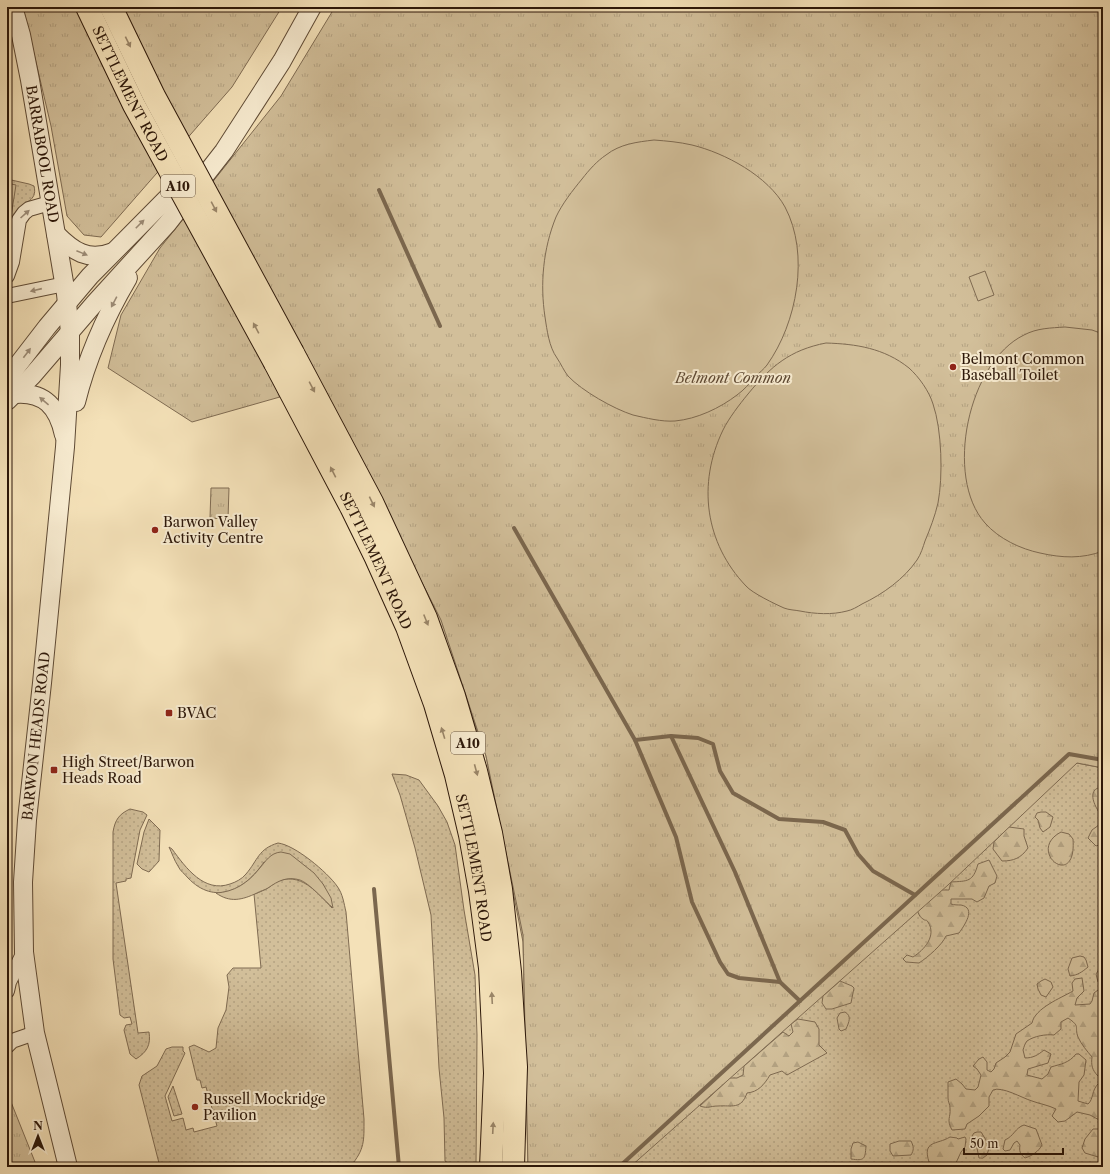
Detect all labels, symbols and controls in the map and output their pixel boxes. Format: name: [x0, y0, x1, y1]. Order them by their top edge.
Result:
street label: SETTLEMENT ROAD: [88, 23, 172, 165]
one-way arrow: [125, 36, 131, 48]
street label: BARRABOOL ROAD: [22, 84, 63, 224]
road number: A10: [161, 175, 195, 197]
one-way arrow: [210, 201, 217, 213]
one-way arrow: [20, 209, 30, 218]
one-way arrow: [135, 220, 145, 229]
one-way arrow: [76, 250, 87, 256]
one-way arrow: [30, 287, 42, 293]
one-way arrow: [111, 297, 117, 308]
one-way arrow: [253, 322, 260, 334]
one-way arrow: [23, 348, 31, 358]
place label: Belmont Common Baseball Toilet: [961, 350, 1085, 384]
marker: Belmont Common Baseball Toilet: [948, 362, 958, 372]
park label: Belmont Common: [674, 369, 791, 387]
one-way arrow: [308, 381, 315, 393]
one-way arrow: [39, 396, 49, 405]
one-way arrow: [330, 466, 336, 478]
street label: SETTLEMENT ROAD: [336, 489, 416, 632]
one-way arrow: [369, 496, 375, 508]
place label: Barwon Valley Activity Centre: [162, 513, 263, 547]
marker: Barwon Valley Activity Centre: [150, 525, 160, 535]
one-way arrow: [424, 615, 430, 627]
street label: BARWON HEADS ROAD: [18, 651, 54, 821]
place label: BVAC: [177, 704, 216, 722]
marker: BVAC: [164, 708, 174, 718]
one-way arrow: [440, 727, 446, 739]
road number: A10: [451, 732, 485, 754]
place label: High Street/Barwon Heads Road: [62, 753, 195, 787]
one-way arrow: [473, 764, 479, 776]
marker: High Street/Barwon Heads Road: [49, 765, 59, 775]
street label: SETTLEMENT ROAD: [452, 792, 496, 943]
one-way arrow: [488, 992, 495, 1004]
place label: Russell Mockridge Pavilion: [203, 1090, 326, 1124]
marker: Russell Mockridge Pavilion: [190, 1102, 200, 1112]
north arrow: [18, 1116, 58, 1156]
text: N: [33, 1119, 43, 1133]
one-way arrow: [489, 1122, 496, 1134]
scale bar: [964, 1130, 1063, 1156]
text: 50 m: [970, 1136, 999, 1151]

